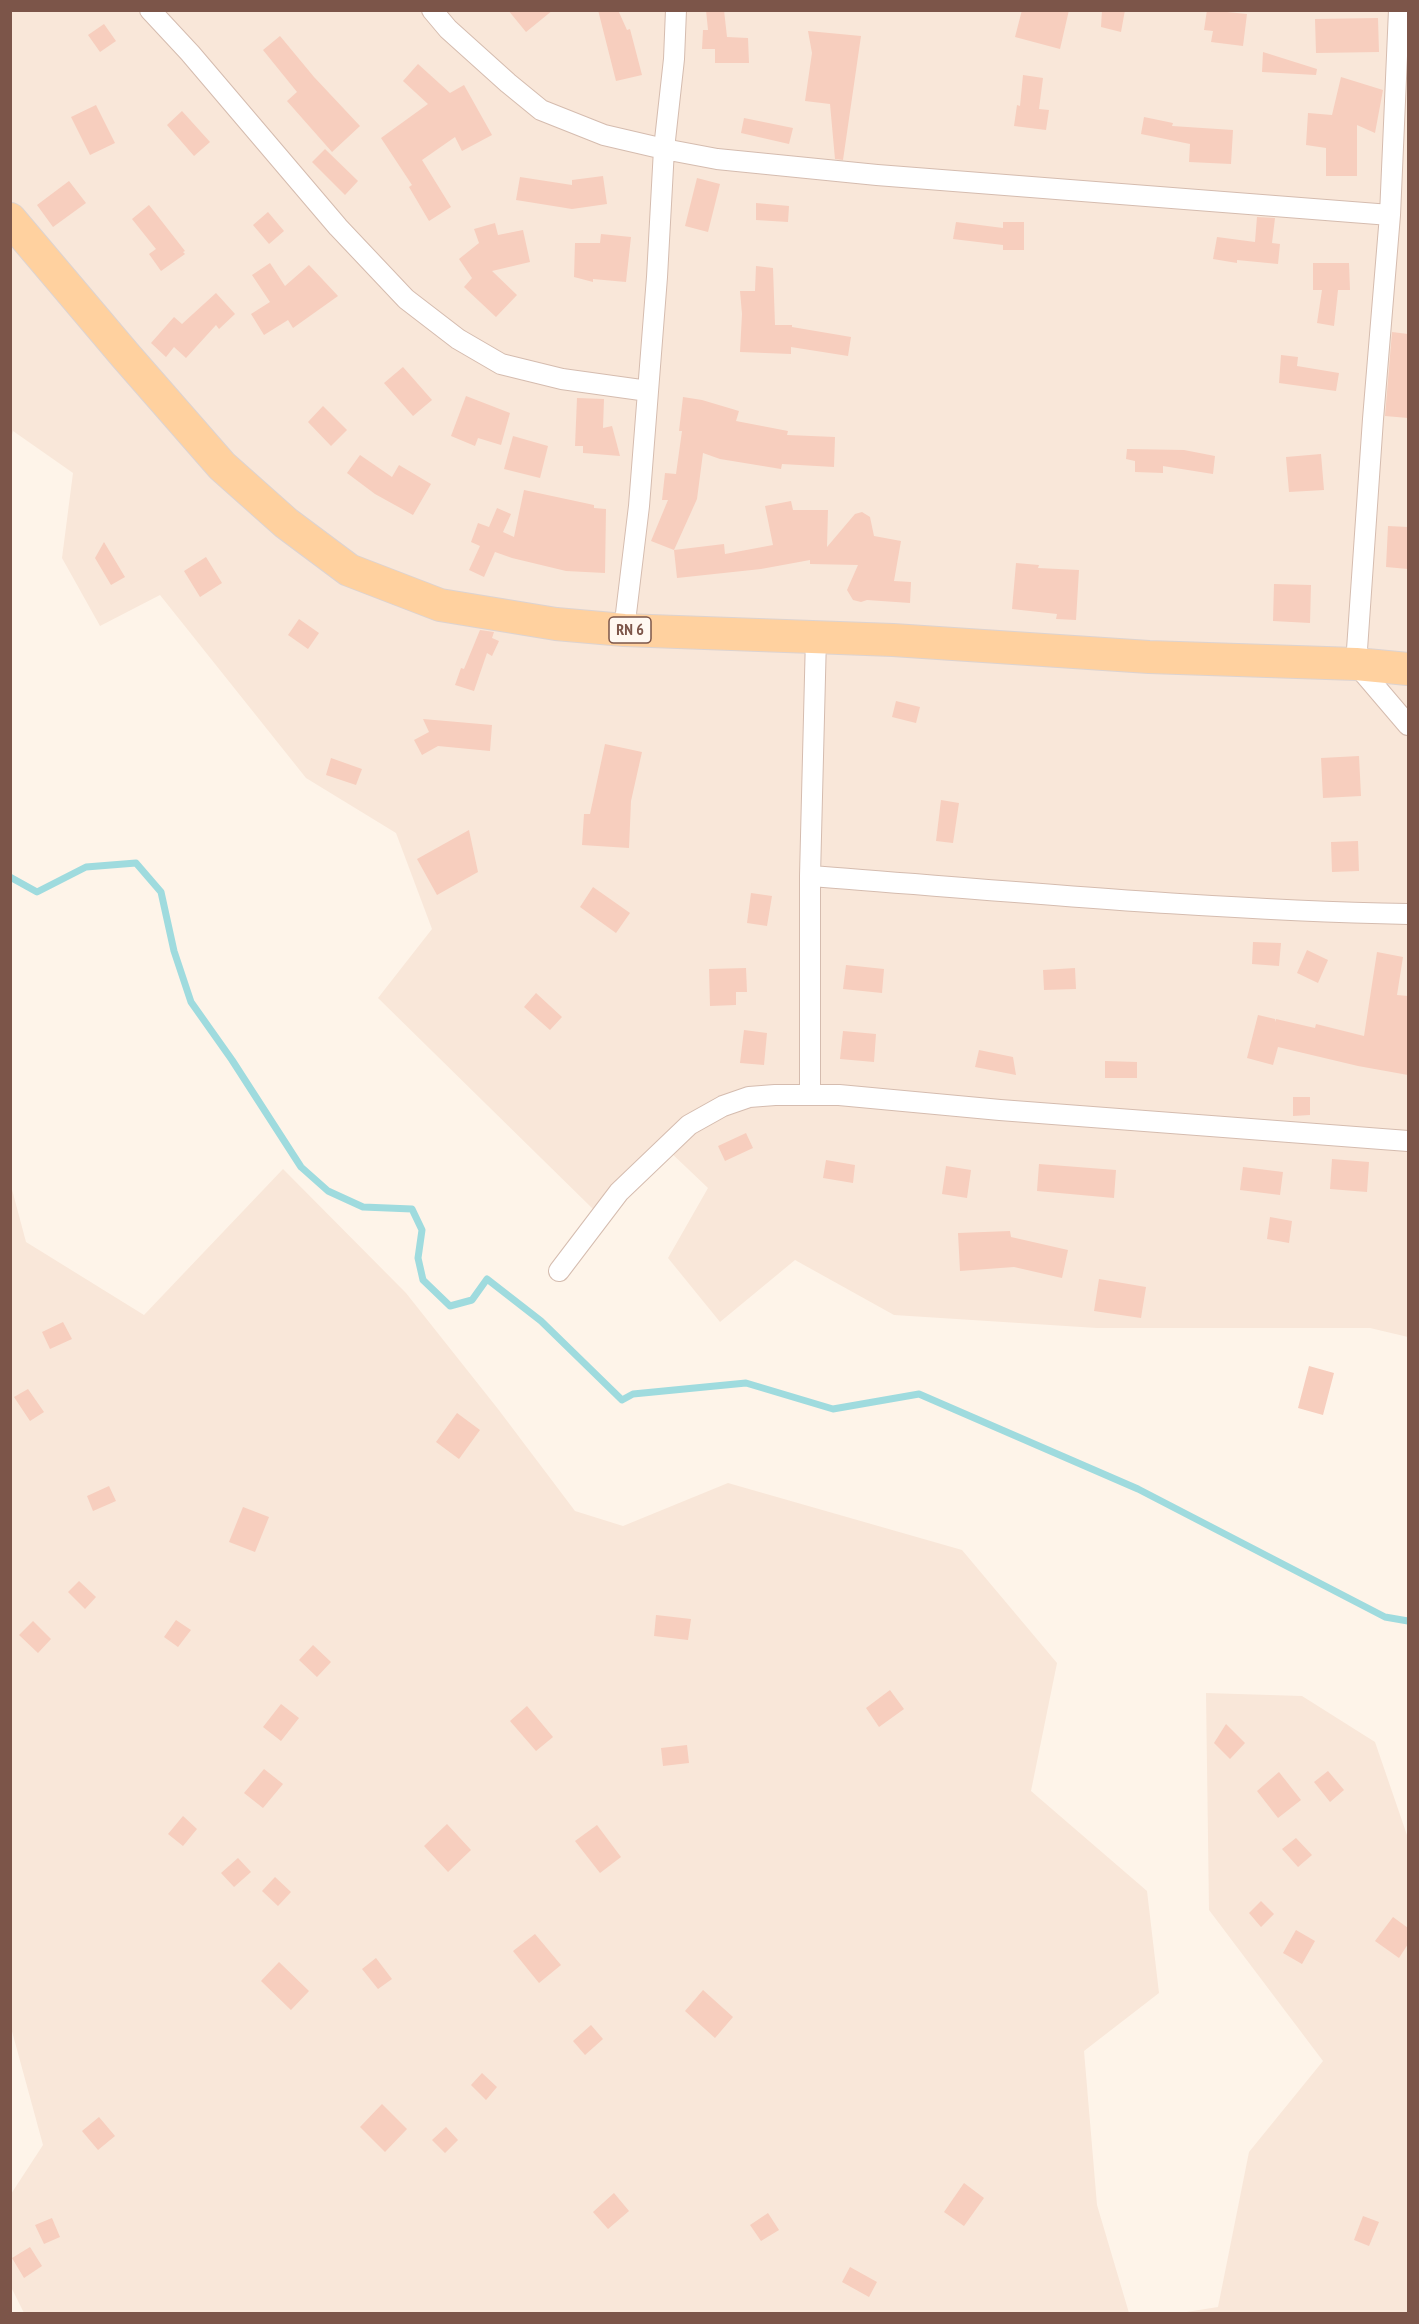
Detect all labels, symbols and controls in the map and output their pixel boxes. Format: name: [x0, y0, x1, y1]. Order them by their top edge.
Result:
road number: RN 6: [609, 617, 651, 643]

